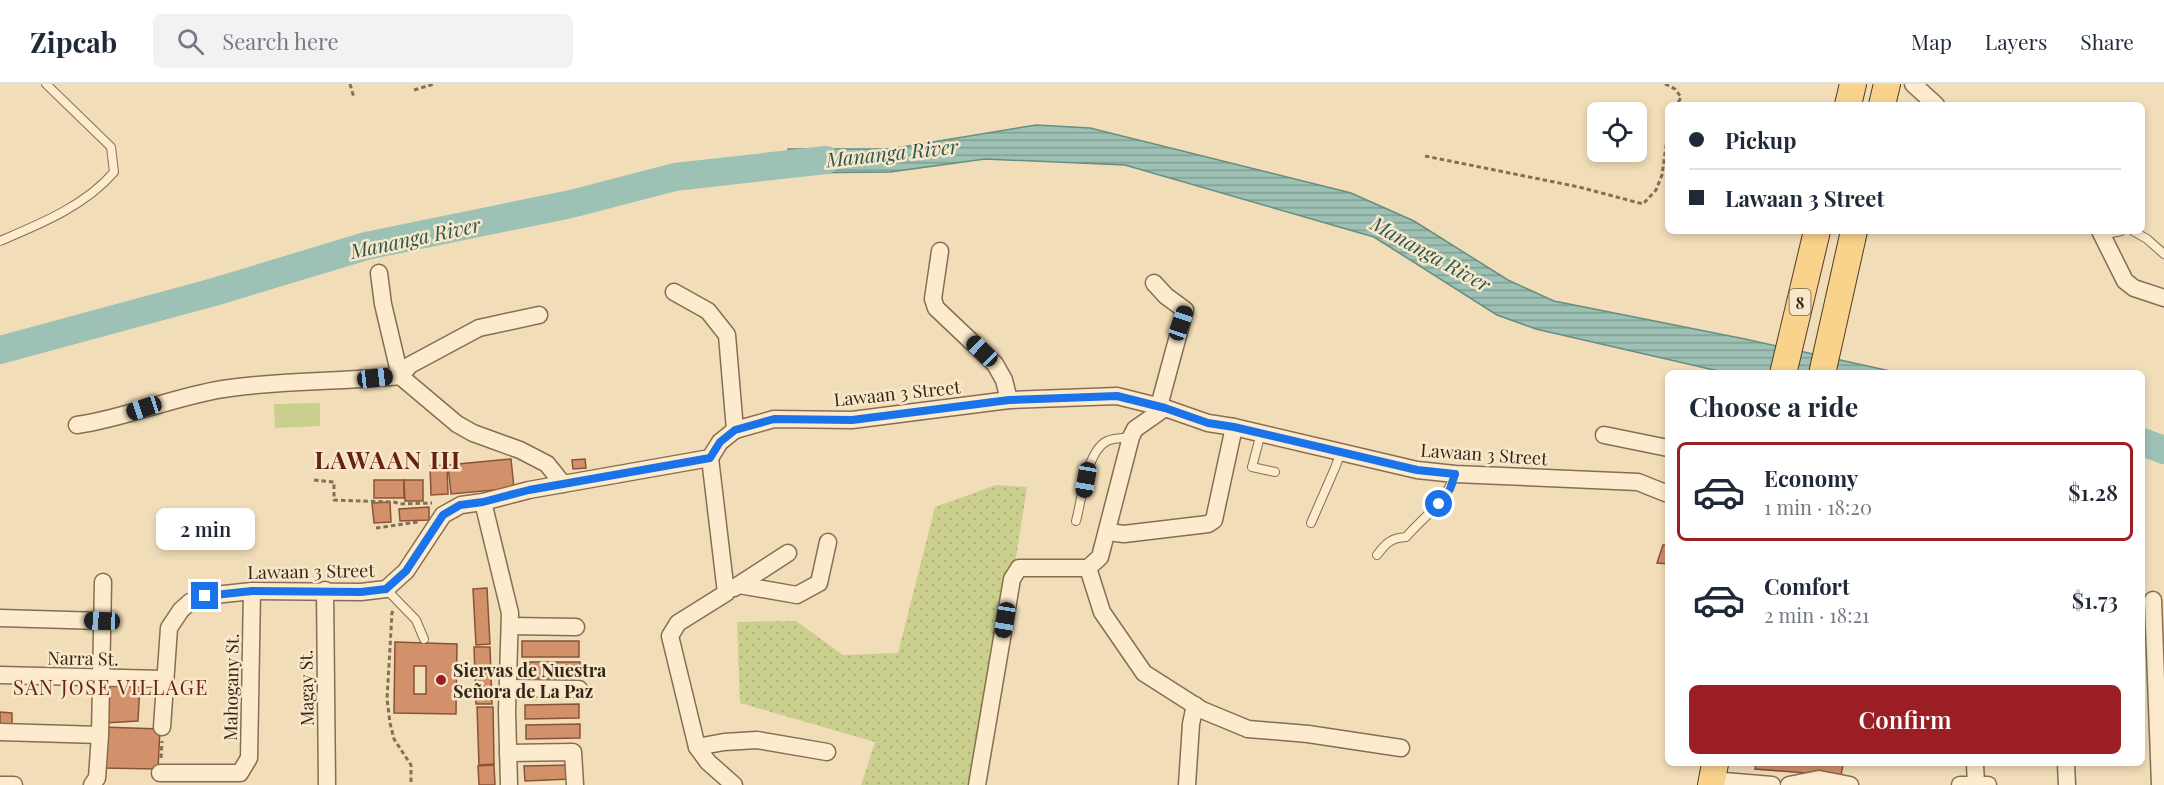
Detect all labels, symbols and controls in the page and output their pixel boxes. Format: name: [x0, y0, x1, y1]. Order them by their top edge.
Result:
search box: [153, 14, 573, 68]
text: Zipcab: [30, 23, 117, 60]
icon: search: [174, 25, 207, 58]
text: Search here: [222, 26, 339, 56]
text: Map: [1911, 27, 1952, 55]
text: Layers: [1985, 27, 2047, 55]
text: Share: [2080, 27, 2134, 55]
map controls: [1587, 102, 1647, 162]
button: locate: [1587, 102, 1647, 162]
text: Pickup: [1725, 125, 1796, 155]
water label: Mananga River: [824, 131, 961, 172]
text: Lawaan 3 Street: [1725, 183, 1884, 213]
water label: Mananga River: [1366, 209, 1497, 298]
water label: Mananga River: [346, 210, 484, 264]
road number: 8: [1790, 289, 1810, 315]
car: [1167, 303, 1195, 343]
car: [963, 332, 1001, 370]
car: [356, 367, 394, 389]
street label: Lawaan 3 Street: [832, 374, 962, 412]
text: Choose a ride: [1689, 388, 1858, 424]
car: [124, 394, 164, 422]
street label: Lawaan 3 Street: [1420, 438, 1549, 470]
district label: LAWAAN III: [314, 443, 462, 475]
car: [1074, 461, 1098, 499]
text: Economy: [1764, 463, 1858, 493]
icon: car: [1692, 465, 1746, 519]
text: $1.28: [2068, 477, 2118, 507]
route start: [1425, 490, 1452, 517]
text: 1 min · 18:20: [1764, 493, 1872, 520]
callout: 2 min: [156, 509, 254, 551]
text: 2 min: [180, 515, 231, 542]
street label: Lawaan 3 Street: [247, 558, 375, 584]
text: Comfort: [1764, 571, 1850, 601]
icon: car: [1692, 573, 1746, 627]
route end: [191, 582, 218, 609]
text: $1.73: [2072, 585, 2118, 615]
car: [993, 601, 1017, 639]
text: 2 min · 18:21: [1764, 601, 1869, 628]
car: [84, 611, 120, 631]
street label: Mahogany St.: [218, 633, 244, 741]
street label: Narra St.: [47, 645, 119, 671]
street label: Magay St.: [293, 650, 319, 726]
place label: Siervas de Nuestra Señora de La Paz: [453, 658, 607, 703]
district label: SAN JOSE VILLAGE: [13, 673, 209, 700]
marker: Siervas de Nuestra Señora de La Paz: [434, 673, 448, 687]
button: Confirm: [1689, 685, 2121, 754]

